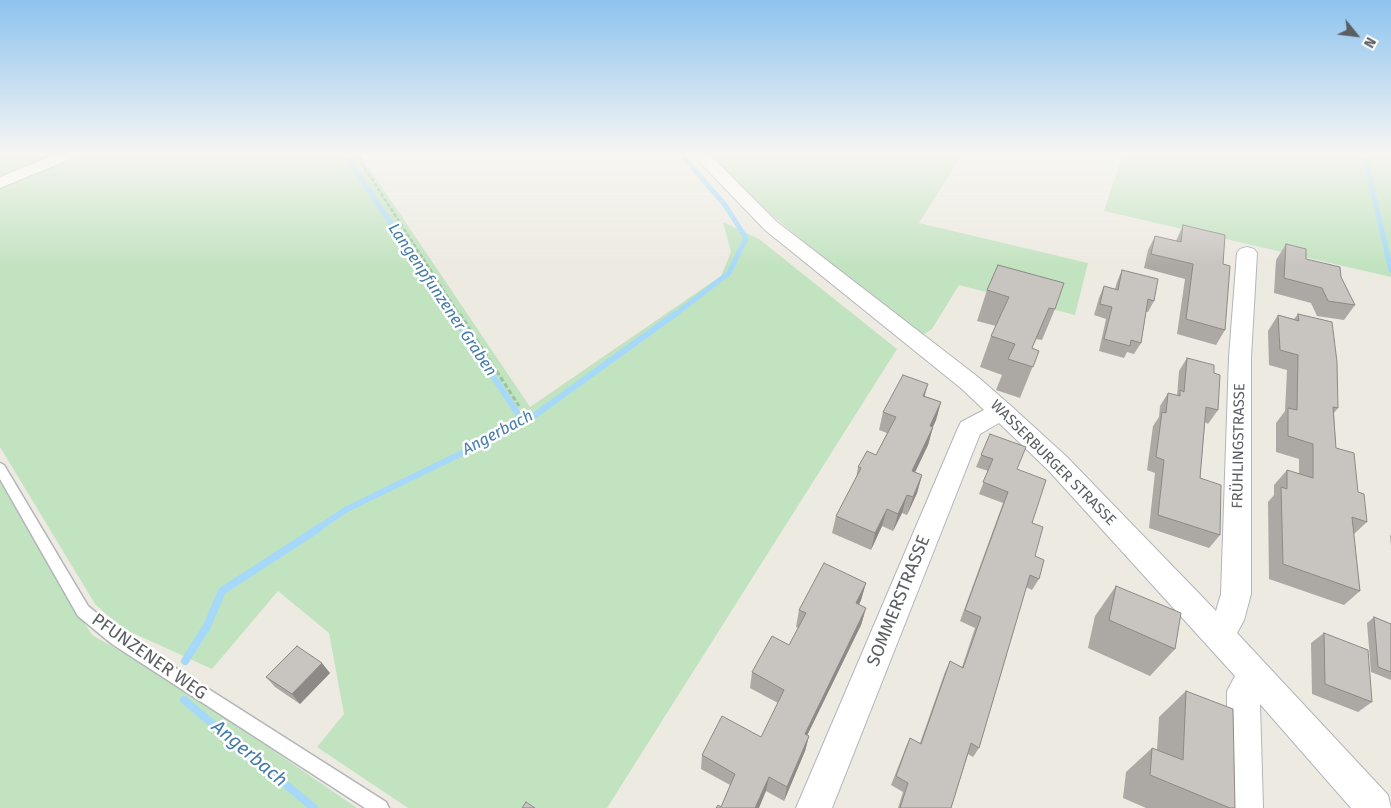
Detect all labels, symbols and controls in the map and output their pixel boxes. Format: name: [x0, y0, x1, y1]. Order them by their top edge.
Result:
north arrow: [1331, 10, 1381, 60]
text: N: [1360, 34, 1379, 51]
water label: Langenpfunzener Graben: [384, 220, 500, 380]
street label: FRÜHLINGSTRASSE: [1229, 383, 1249, 509]
street label: WASSERBURGER STRASSE: [986, 396, 1120, 530]
water label: Angerbach: [459, 406, 537, 460]
street label: SOMMERSTRASSE: [863, 532, 935, 670]
street label: PFUNZENER WEG: [87, 609, 211, 705]
water label: Angerbach: [207, 716, 291, 792]

